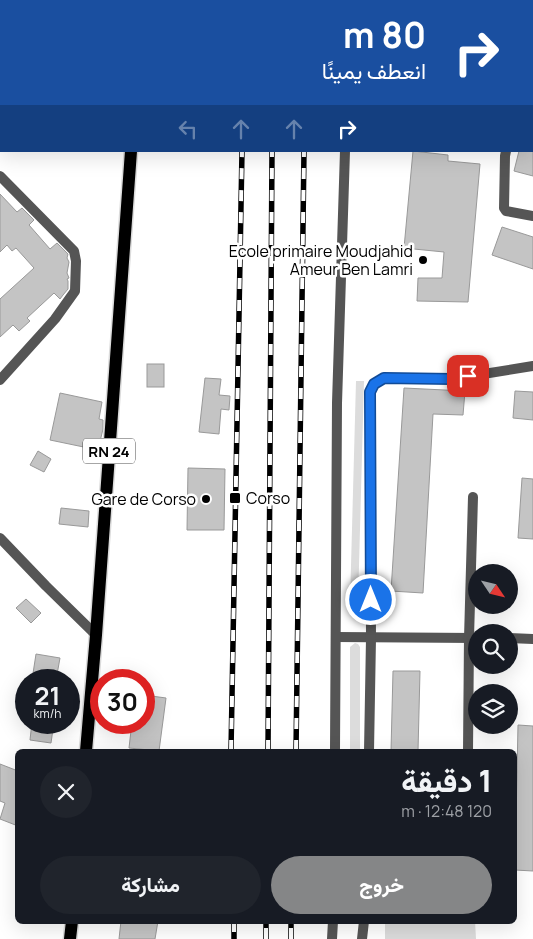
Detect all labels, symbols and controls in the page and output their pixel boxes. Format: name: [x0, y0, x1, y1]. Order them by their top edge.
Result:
text: 80 m: [343, 11, 426, 59]
icon: right: [444, 20, 509, 85]
text: انعطف يمينًا: [322, 56, 426, 86]
icon: left: [174, 115, 202, 143]
icon: ahead: [227, 115, 255, 143]
icon: ahead: [280, 115, 308, 143]
icon: right: [333, 115, 361, 143]
place label: Ecole primaire Moudjahid Ameur Ben Lamri: [229, 240, 413, 280]
marker: Ecole primaire Moudjahid Ameur Ben Lamri: [417, 254, 429, 266]
pin: [447, 355, 489, 397]
icon: arrive: [454, 362, 482, 390]
road number: RN 24: [83, 438, 135, 464]
place label: Corso: [246, 487, 290, 509]
place label: Gare de Corso: [91, 488, 196, 510]
marker: Corso: [228, 491, 242, 505]
marker: Gare de Corso: [200, 493, 212, 505]
north arrow: [468, 564, 518, 614]
map controls: [468, 564, 518, 734]
position arrow: [344, 573, 396, 625]
button: search: [468, 624, 518, 674]
speed limit sign: 30: [90, 669, 155, 734]
text: 21: [35, 678, 60, 713]
button: layers: [468, 684, 518, 734]
text: km/h: [34, 705, 61, 722]
text: 1 دقيقة: [401, 760, 492, 801]
button: close: [40, 766, 92, 818]
text: 120 m · 12:48: [401, 800, 492, 822]
button: مشاركة: [40, 856, 261, 914]
button: خروج: [271, 856, 492, 914]

